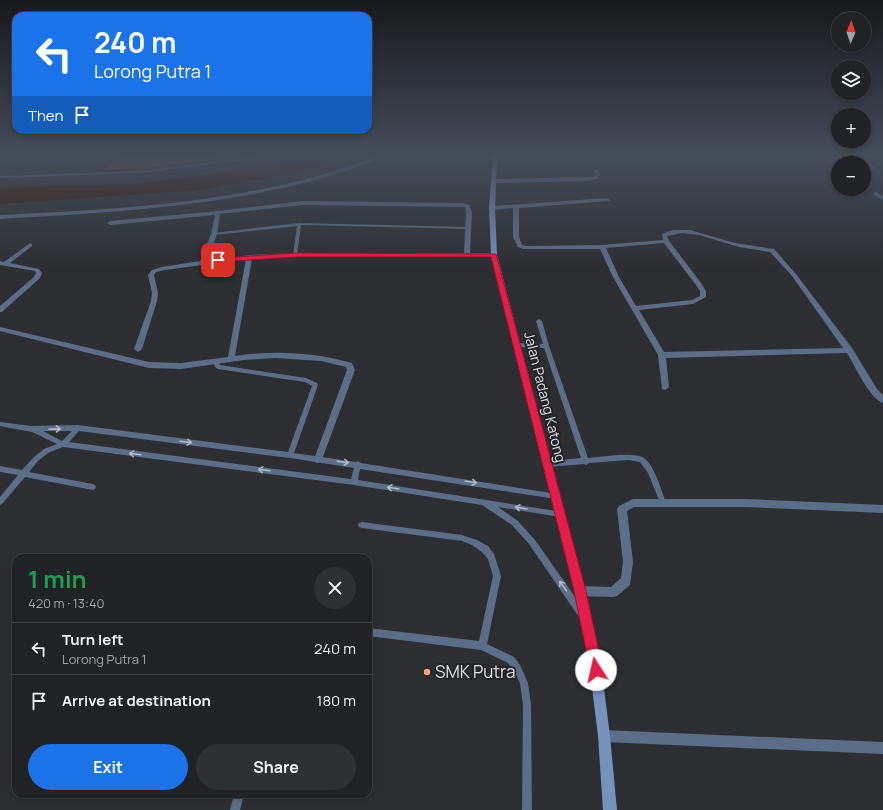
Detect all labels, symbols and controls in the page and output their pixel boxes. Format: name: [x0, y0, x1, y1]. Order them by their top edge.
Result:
north arrow: [831, 12, 871, 52]
map controls: [831, 12, 871, 196]
text: 240 m: [94, 23, 176, 61]
icon: left: [28, 28, 80, 80]
text: Lorong Putra 1: [94, 59, 211, 83]
button: layers: [831, 60, 871, 100]
icon: arrive: [71, 104, 93, 126]
text: Then: [28, 105, 63, 126]
button: +: [831, 108, 871, 148]
button: −: [831, 156, 871, 196]
pin: [201, 243, 235, 277]
icon: arrive: [207, 249, 229, 271]
street label: Jalan Padang Katong: [520, 330, 571, 464]
one-way arrow: [48, 425, 61, 432]
one-way arrow: [179, 438, 192, 446]
one-way arrow: [129, 450, 142, 457]
one-way arrow: [336, 458, 349, 466]
one-way arrow: [258, 466, 271, 474]
one-way arrow: [464, 478, 477, 486]
one-way arrow: [387, 484, 400, 492]
one-way arrow: [515, 504, 528, 512]
text: 1 min: [28, 562, 87, 595]
button: close: [314, 567, 356, 609]
one-way arrow: [559, 581, 567, 592]
text: 420 m · 13:40: [28, 594, 105, 612]
text: Turn left: [62, 629, 124, 650]
icon: left: [28, 638, 50, 660]
text: 240 m: [314, 638, 356, 659]
position arrow: [575, 649, 617, 691]
text: Lorong Putra 1: [62, 650, 147, 668]
place label: SMK Putra: [435, 660, 515, 683]
marker: SMK Putra: [422, 667, 432, 677]
icon: arrive: [28, 690, 50, 712]
text: Arrive at destination: [62, 690, 211, 711]
text: 180 m: [317, 690, 356, 711]
button: Exit: [28, 744, 188, 790]
button: Share: [196, 744, 356, 790]

